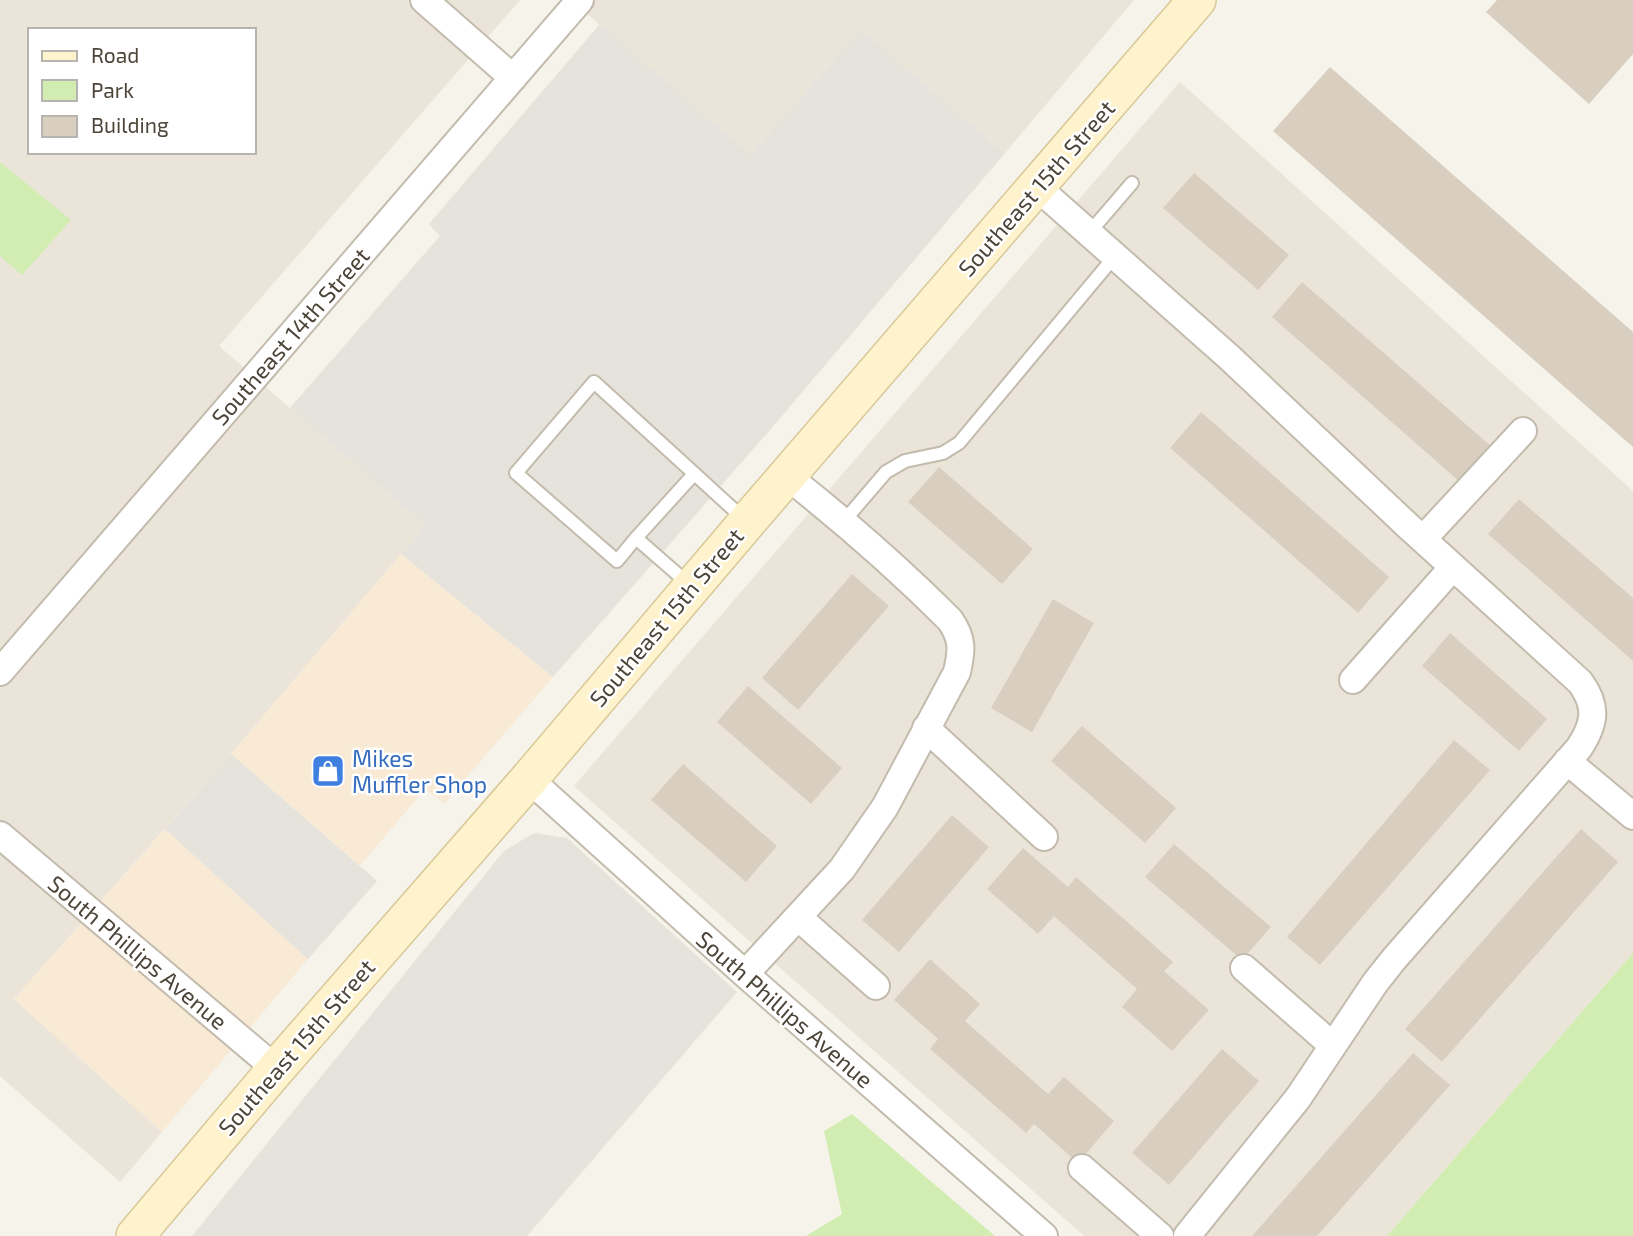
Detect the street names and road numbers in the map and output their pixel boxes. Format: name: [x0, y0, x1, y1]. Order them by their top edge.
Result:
street label: Southeast 15th Street: [952, 94, 1120, 282]
street label: Southeast 14th Street: [205, 241, 375, 431]
street label: Southeast 15th Street: [583, 522, 749, 712]
street label: South Phillips Avenue: [43, 869, 233, 1035]
street label: South Phillips Avenue: [691, 925, 879, 1093]
street label: Southeast 15th Street: [212, 953, 380, 1141]

